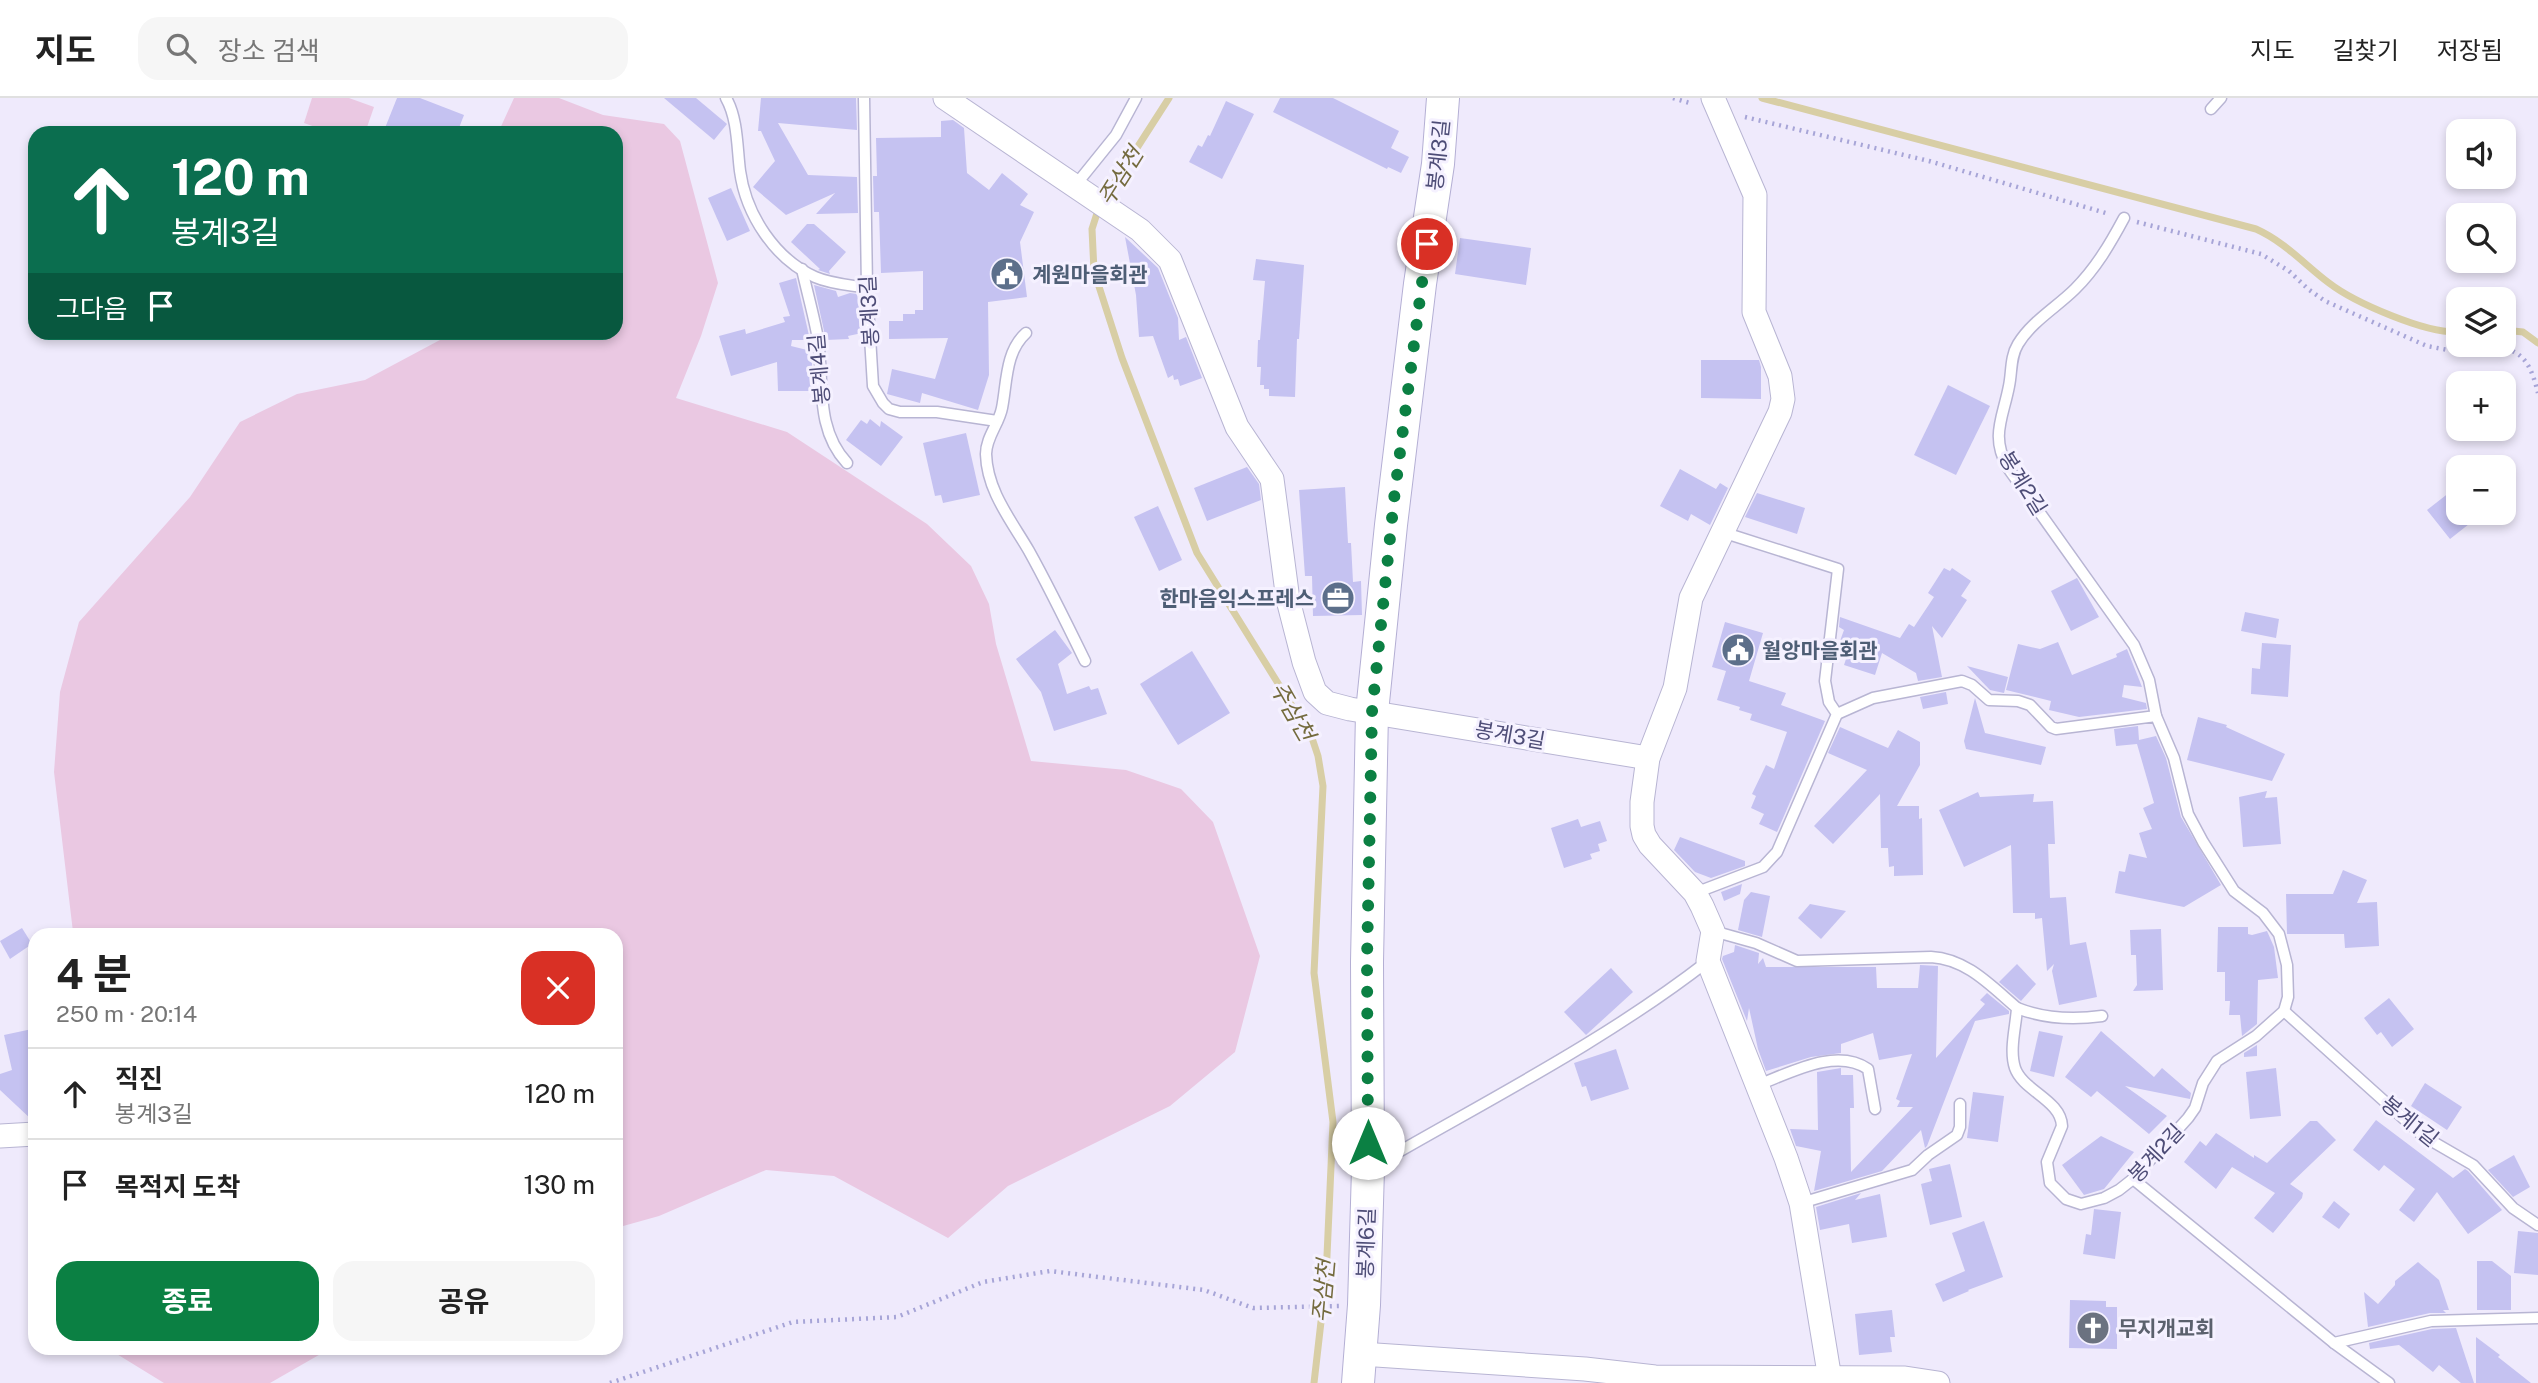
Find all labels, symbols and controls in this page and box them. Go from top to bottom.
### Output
search box [138,17,628,80]
icon: search [162,29,200,67]
text: 지도 [35,31,96,69]
text: 장소 검색 [218,35,320,66]
text: 지도 [2250,36,2295,64]
text: 길찾기 [2333,36,2399,64]
text: 저장됨 [2437,36,2503,64]
street label: 봉계3길 [1422,118,1454,192]
map controls [2446,119,2516,525]
button: sound [2446,119,2516,189]
water label: 주삼천 [1092,140,1150,210]
text: 120 m [171,148,310,206]
icon: ahead [56,154,147,245]
button: search [2446,203,2516,273]
text: 봉계3길 [171,214,279,251]
pin [1397,214,1457,274]
icon: arrive [1408,225,1446,263]
public building icon: 계원마을회관 [988,255,1026,293]
place label: 계원마을회관 [1032,262,1148,287]
street label: 봉계3길 [855,275,883,347]
icon: arrive [142,287,180,325]
button: layers [2446,287,2516,357]
text: 그다음 [56,293,128,324]
street label: 봉계4길 [803,332,835,406]
button: + [2446,371,2516,441]
street label: 봉계2길 [1994,446,2052,520]
button: − [2446,455,2516,525]
office icon: 한마음익스프레스 [1319,579,1357,617]
place label: 한마음익스프레스 [1159,586,1314,611]
public building icon: 월앙마을회관 [1719,631,1757,669]
place label: 월앙마을회관 [1762,638,1878,663]
water label: 주삼천 [1265,677,1322,748]
street label: 봉계3길 [1473,717,1547,753]
text: 4 분 [56,949,132,998]
button: close [521,951,595,1025]
text: 250 m · 20:14 [56,1000,197,1027]
text: 직진 [115,1063,163,1094]
icon: ahead [56,1075,94,1113]
text: 120 m [524,1078,595,1109]
street label: 봉계1길 [2376,1090,2444,1152]
text: 봉계3길 [115,1100,193,1127]
position arrow [1331,1106,1405,1180]
street label: 봉계2길 [2123,1119,2189,1187]
icon: arrive [56,1166,94,1204]
text: 130 m [523,1169,595,1200]
text: 목적지 도착 [115,1171,240,1202]
street label: 봉계6길 [1352,1207,1380,1279]
water label: 주삼천 [1307,1255,1339,1324]
button: 종료 [56,1261,319,1341]
button: 공유 [333,1261,595,1341]
church icon: 무지개교회 [2074,1309,2112,1347]
place label: 무지개교회 [2118,1316,2215,1341]

